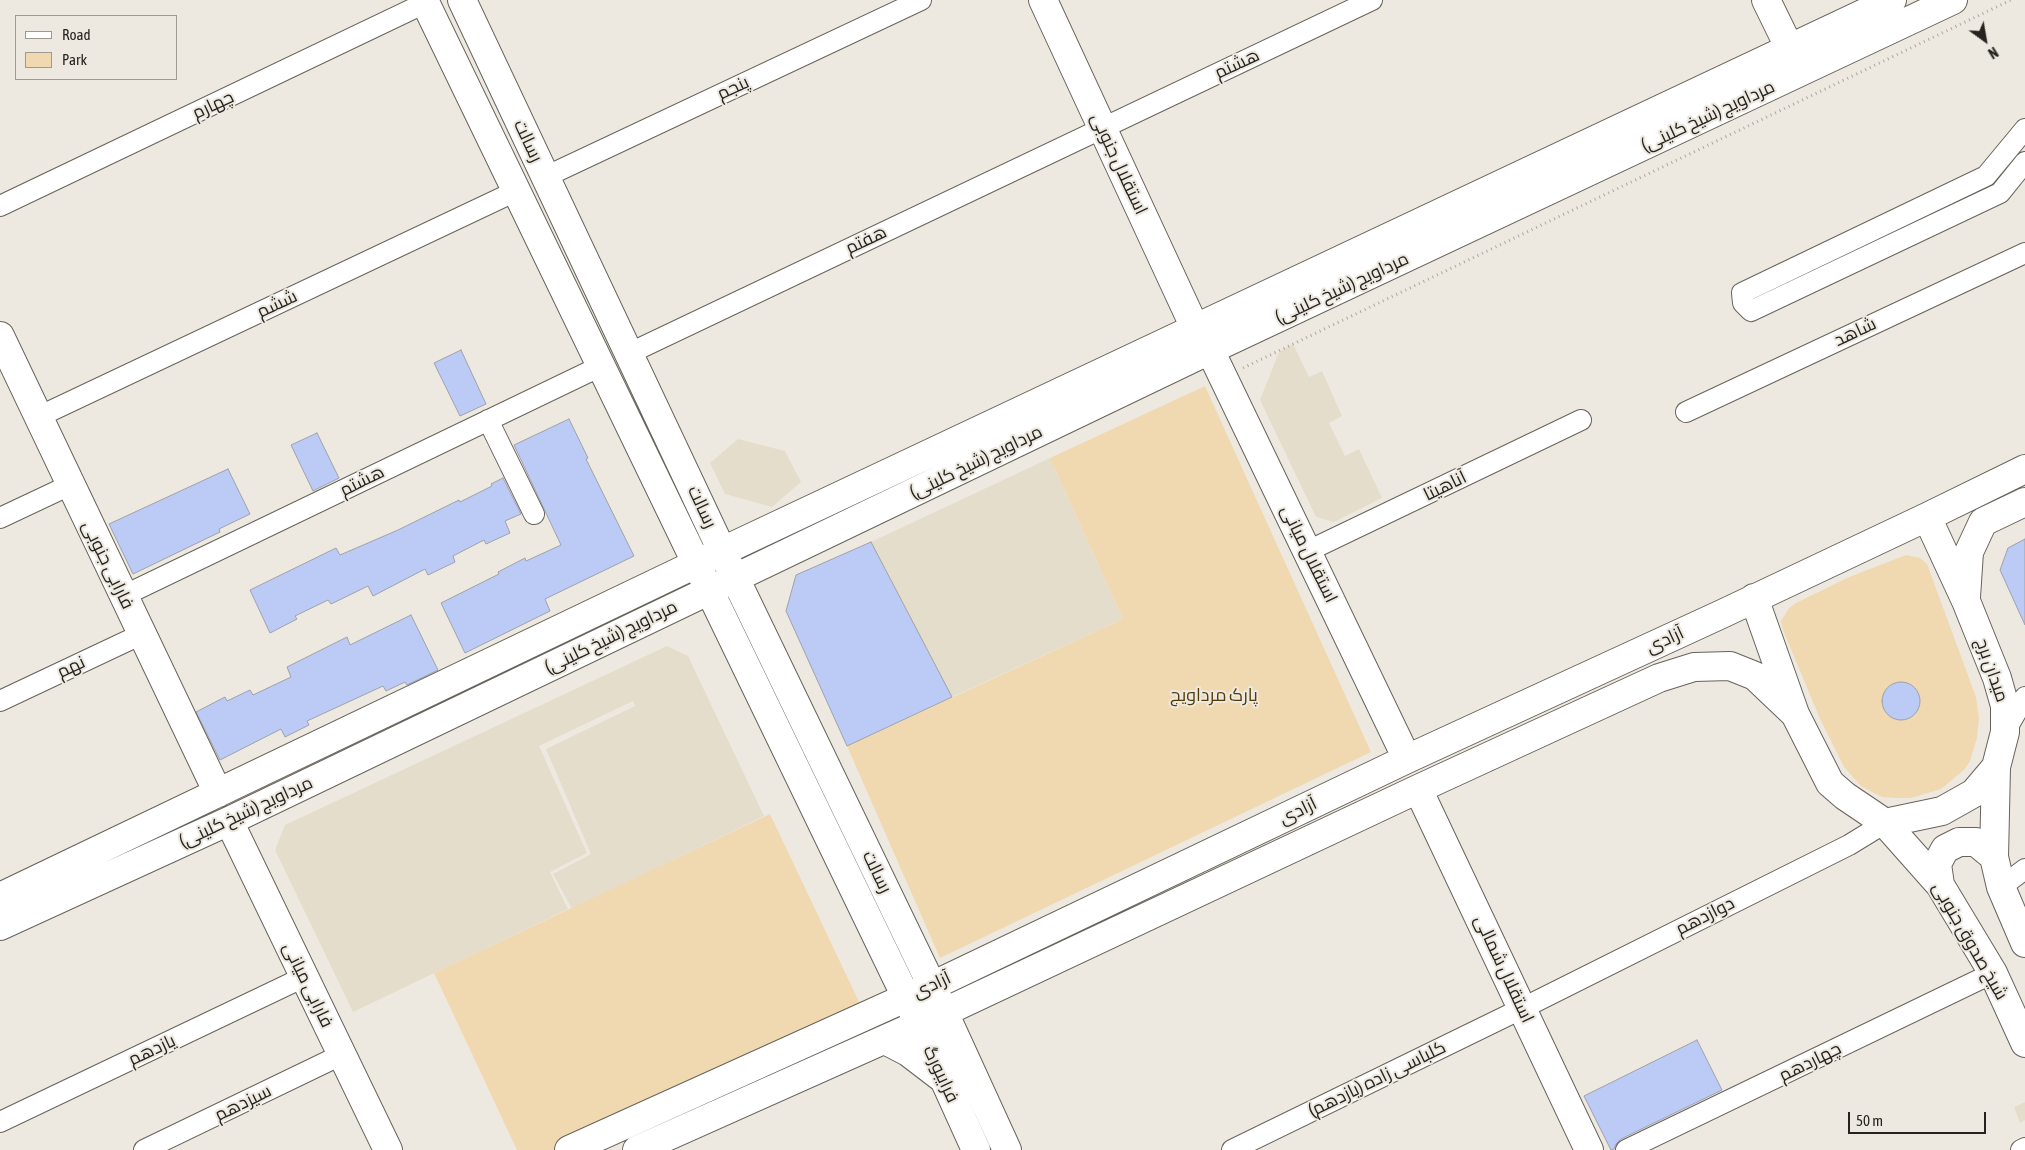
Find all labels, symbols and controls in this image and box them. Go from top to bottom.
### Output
legend [15,15,178,80]
north arrow [1960,15,2010,65]
text: Road [62,26,91,43]
street label: هشتم [1211,44,1263,84]
text: N [1985,44,2001,62]
text: Park [62,51,87,68]
street label: پنجم [714,71,752,105]
street label: مرداویج (شیخ کلینی) [1638,76,1778,156]
street label: چهارم [189,86,237,124]
street label: استقلال جنوبی [1086,110,1152,218]
street label: رسالت [509,116,547,166]
street label: هفتم [842,221,890,259]
street label: مرداویج (شیخ کلینی) [1272,248,1412,328]
street label: ششم [253,285,301,323]
street label: شاهد [1830,313,1880,351]
street label: مرداویج (شیخ کلینی) [906,421,1046,503]
street label: هشتم [336,461,388,501]
street label: آناهیتا [1420,466,1470,506]
street label: رسالت [683,482,721,532]
street label: استقلال میانی [1276,502,1342,606]
street label: فارابی جنوبی [77,517,139,613]
street label: مرداویج (شیخ کلینی) [541,596,681,678]
street label: آزادی [1643,622,1687,658]
street label: میدان برج [1971,635,2013,705]
street label: نهم [53,651,89,683]
park label: پارک مرداویج [1170,684,1258,706]
street label: مرداویج (شیخ کلینی) [176,772,316,852]
street label: آزادی [1276,793,1320,829]
street label: رسالت [858,847,896,897]
street label: شیخ صدوق جنوبی [1928,878,2012,1004]
street label: دوازدهم [1672,892,1738,940]
street label: استقلال شمالی [1470,912,1538,1026]
street label: فارابی میانی [278,939,338,1031]
street label: آزادی [910,967,954,1003]
street label: یازدهم [125,1030,179,1070]
street label: کلباسی زاده (یازدهم) [1305,1036,1449,1122]
street label: چهاردهم [1775,1038,1845,1086]
street label: فرایبورگ [918,1042,964,1106]
street label: سیزدهم [211,1080,275,1126]
scale bar [1850,1102,1988,1134]
text: 50 m [1856,1112,1883,1129]

